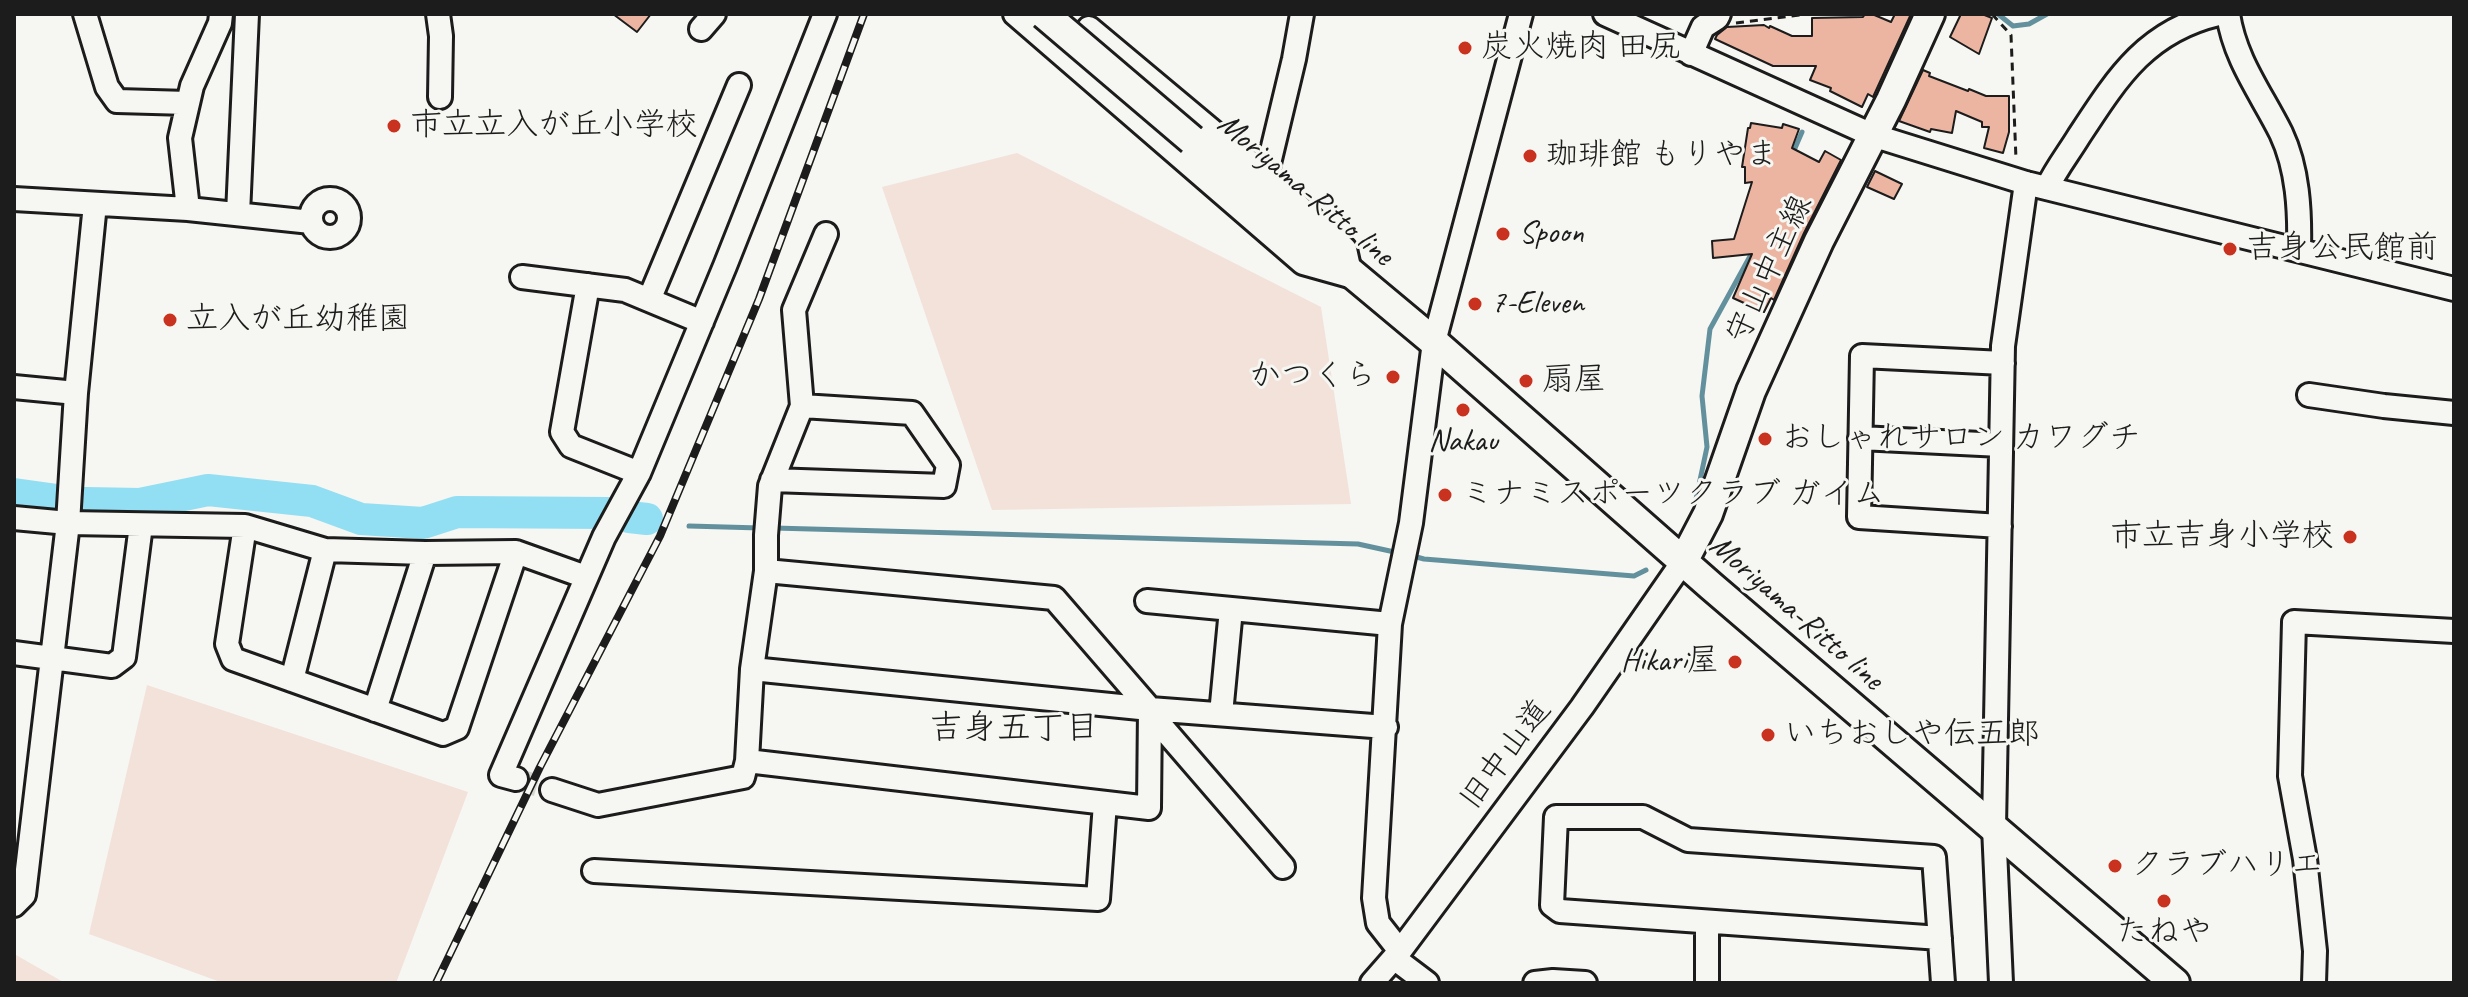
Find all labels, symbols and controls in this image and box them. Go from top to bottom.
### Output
place label: 炭火焼肉 田尻 [1481,29,1681,67]
marker: 炭火焼肉 田尻 [1456,39,1474,57]
street label: Moriyama-Ritto line [1209,105,1401,275]
place label: 市立立入が丘小学校 [410,107,698,145]
marker: 市立立入が丘小学校 [385,117,403,135]
place label: 珈琲館 もりやま [1546,137,1778,175]
marker: 珈琲館 もりやま [1521,147,1539,165]
street label: 守山中主線 [1719,189,1821,351]
place label: Spoon [1519,215,1584,253]
marker: Spoon [1494,225,1512,243]
place label: 吉身公民館前 [2246,230,2438,268]
marker: 吉身公民館前 [2221,240,2239,258]
place label: 7-Eleven [1491,285,1584,323]
marker: 7-Eleven [1466,295,1484,313]
place label: 立入が丘幼稚園 [186,301,410,339]
marker: 立入が丘幼稚園 [161,311,179,329]
place label: かつくら [1249,358,1377,396]
place label: 扇屋 [1542,362,1606,400]
marker: かつくら [1384,368,1402,386]
marker: 扇屋 [1517,372,1535,390]
marker: Nakau [1454,401,1472,419]
place label: おしゃれサロン カワグチ [1781,420,2141,458]
place label: Nakau [1428,423,1498,461]
marker: おしゃれサロン カワグチ [1756,430,1774,448]
place label: ミナミスポーツクラブ ガイム [1461,476,1885,514]
marker: ミナミスポーツクラブ ガイム [1436,486,1454,504]
place label: 市立吉身小学校 [2110,518,2334,556]
street label: Moriyama-Ritto line [1701,527,1891,699]
marker: 市立吉身小学校 [2341,528,2359,546]
place label: Hikari屋 [1621,643,1719,681]
marker: Hikari屋 [1726,653,1744,671]
street label: 旧中山道 [1452,692,1560,818]
district label: 吉身五丁目 [929,709,1099,749]
place label: いちおしや伝五郎 [1784,716,2040,754]
marker: いちおしや伝五郎 [1759,726,1777,744]
place label: クラブハリエ [2131,847,2323,885]
marker: クラブハリエ [2106,857,2124,875]
marker: たねや [2155,892,2173,910]
place label: たねや [2116,914,2212,952]

